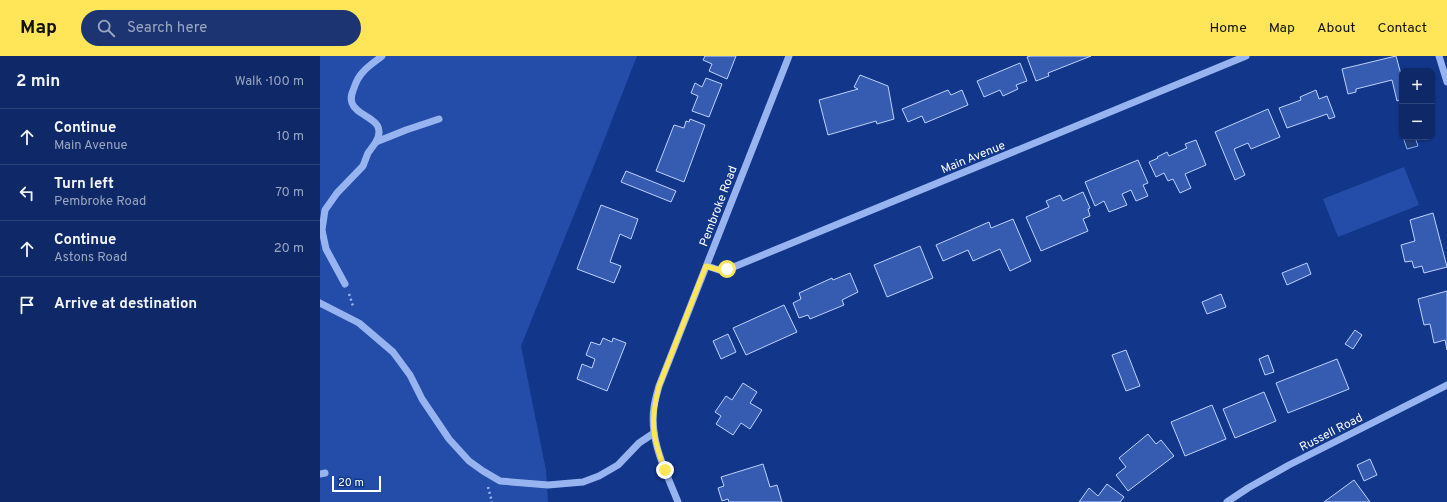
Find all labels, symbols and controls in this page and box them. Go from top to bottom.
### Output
search box [81,10,361,46]
text: Map [20,16,57,40]
icon: search [95,17,117,39]
text: Search here [127,19,207,38]
text: Home [1210,20,1247,37]
text: Map [1269,20,1295,37]
text: About [1317,20,1356,37]
text: Contact [1378,20,1427,37]
map controls [1399,68,1435,140]
button: + [1399,68,1435,104]
text: 2 min [16,71,60,93]
text: Walk · 100 m [235,74,304,90]
button: − [1399,104,1435,140]
text: Continue [54,119,116,138]
icon: ahead [16,126,38,148]
text: 10 m [277,129,304,145]
text: Main Avenue [54,138,128,154]
street label: Main Avenue [939,138,1008,178]
street label: Pembroke Road [696,164,742,249]
text: Turn left [54,175,114,194]
icon: left [16,182,38,204]
text: 70 m [275,185,304,201]
text: Pembroke Road [54,194,146,210]
text: Continue [54,231,116,250]
icon: ahead [16,238,38,260]
text: 20 m [274,241,304,257]
text: Astons Road [54,250,127,266]
route start [718,260,736,278]
icon: arrive [16,294,38,316]
text: Arrive at destination [54,295,197,314]
street label: Russell Road [1297,410,1366,456]
route end [656,461,674,479]
scale bar [332,474,381,493]
text: 20 m [338,476,364,490]

